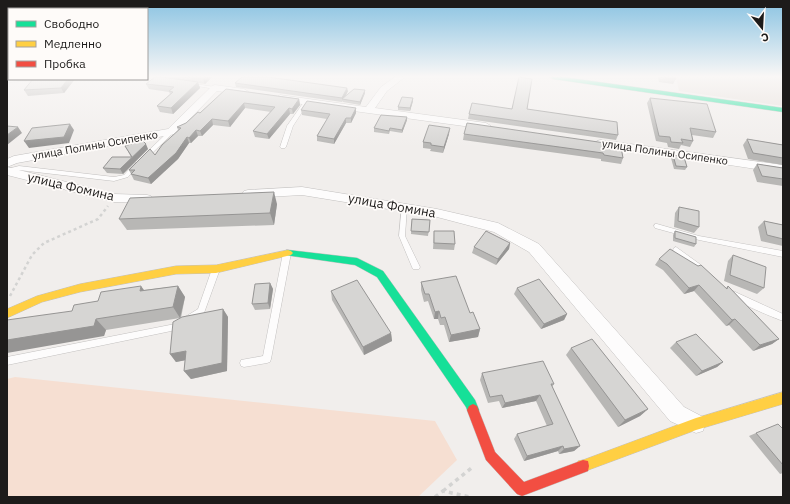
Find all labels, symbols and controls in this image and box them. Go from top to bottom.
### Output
legend [8,8,148,80]
north arrow [742,8,782,48]
text: Свободно [44,16,100,31]
text: С [760,30,771,45]
text: Медленно [44,36,102,51]
text: Пробка [44,56,86,71]
street label: улица Полины Осипенко [31,127,159,163]
street label: улица Полины Осипенко [601,136,729,168]
street label: улица Фомина [26,168,116,205]
street label: улица Фомина [347,189,437,222]

